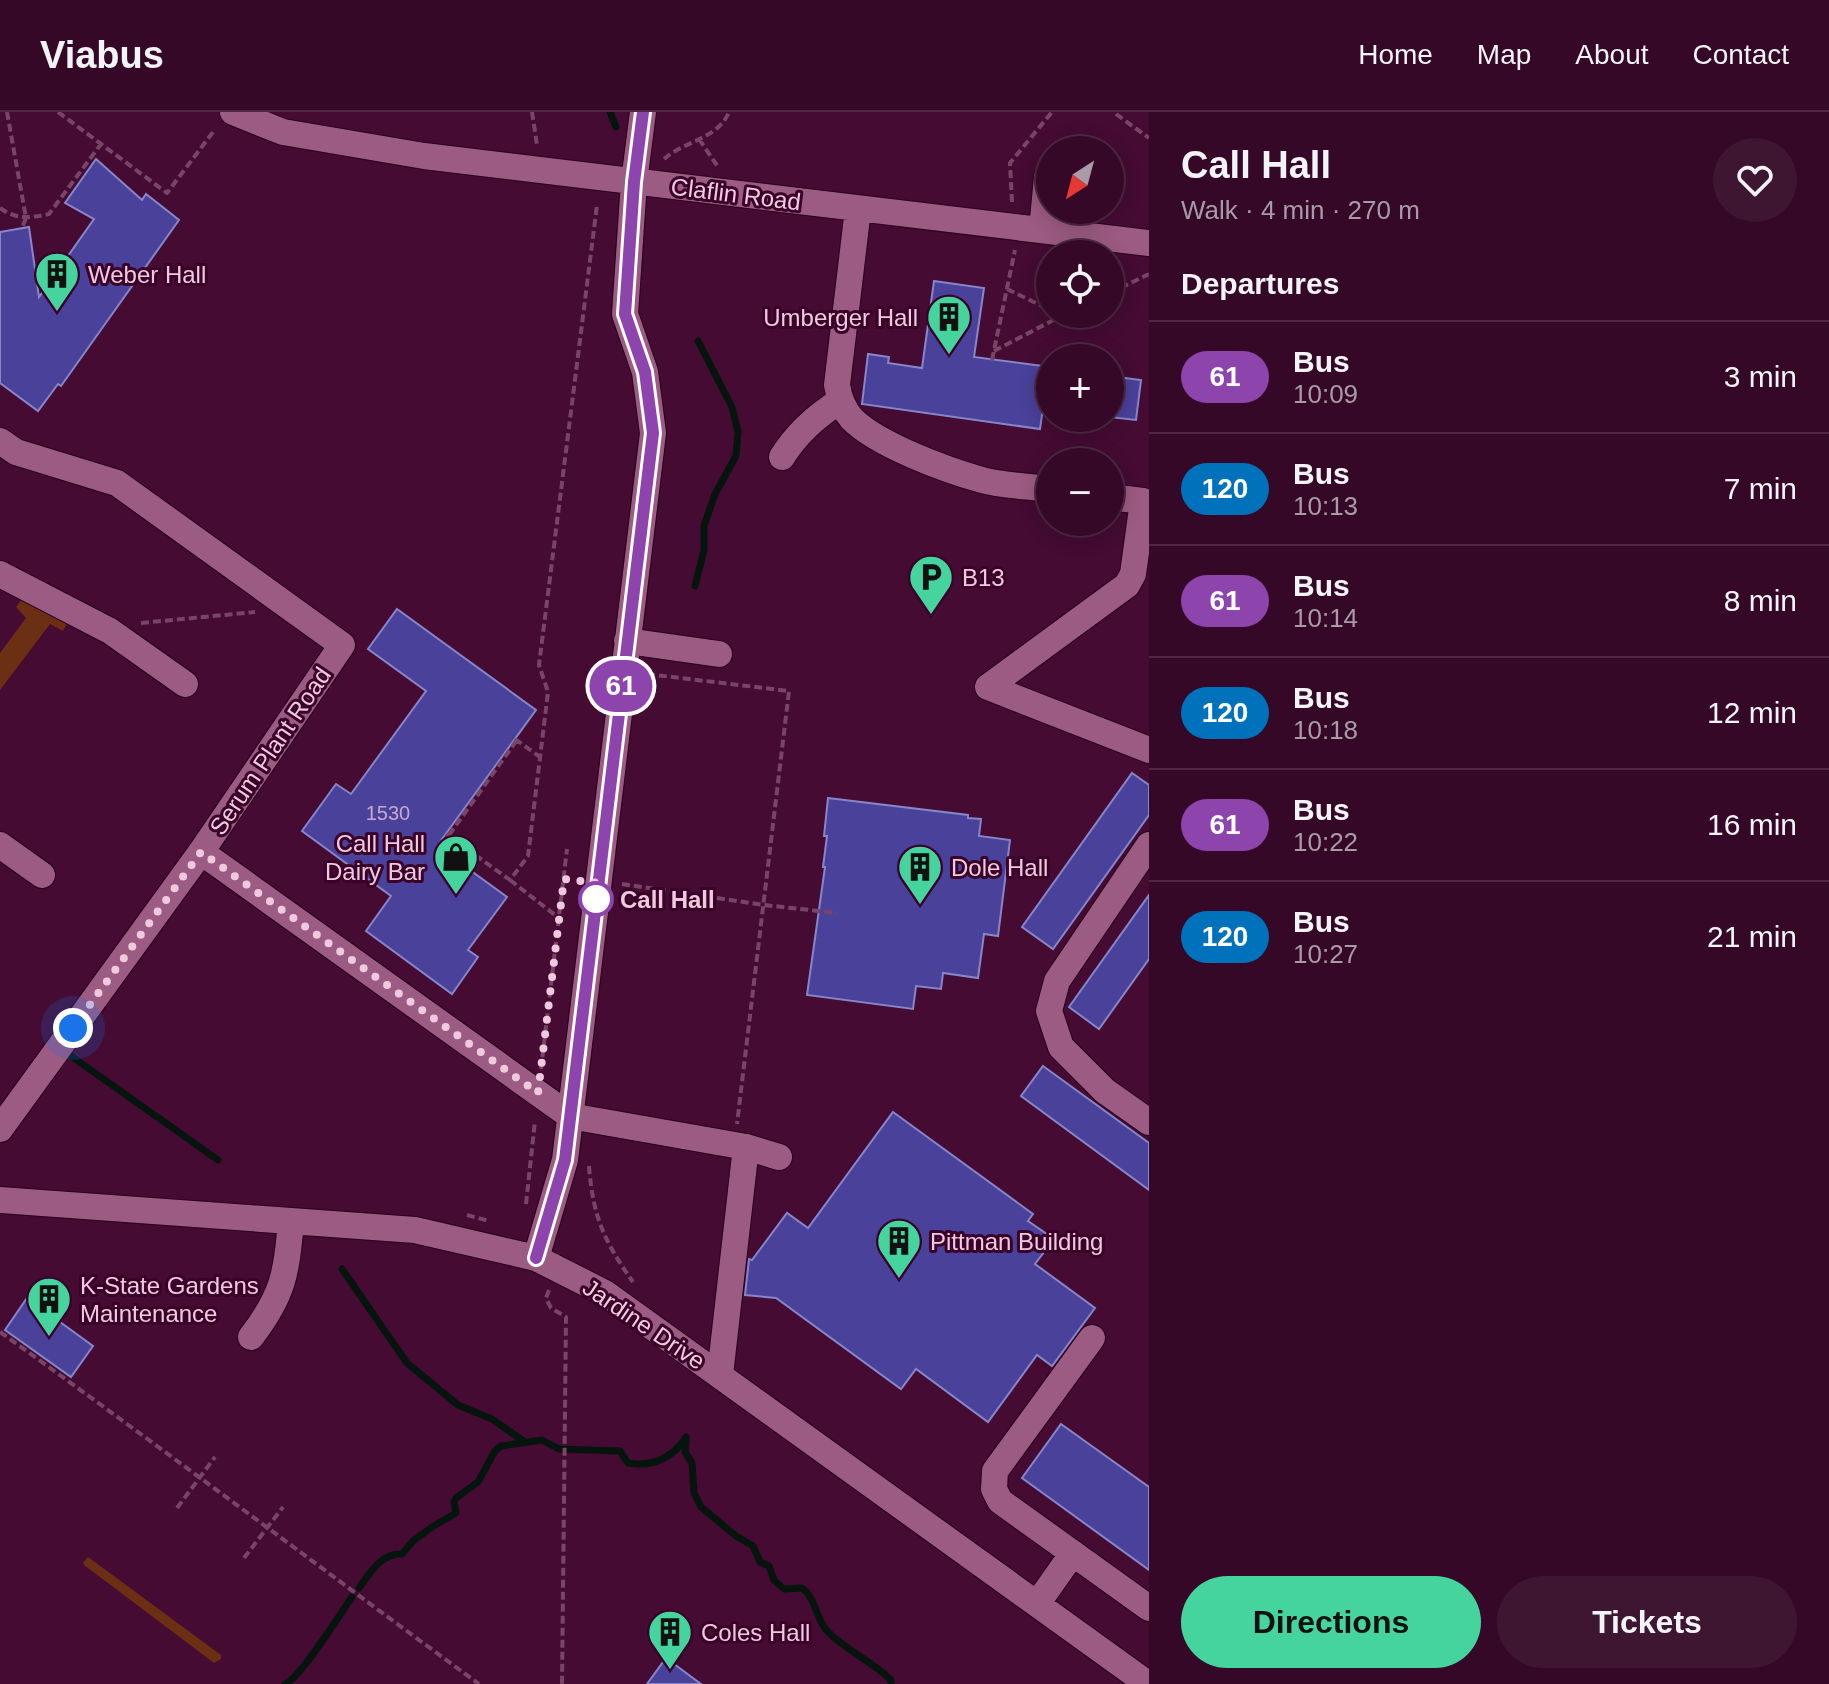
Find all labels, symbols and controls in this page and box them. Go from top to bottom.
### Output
text: Viabus [40,34,164,76]
text: Home [1358,39,1433,70]
text: Map [1477,39,1531,70]
text: About [1575,39,1649,70]
text: Contact [1693,39,1789,70]
north arrow [1036,136,1124,224]
map controls [1036,136,1124,536]
button: heart [1713,138,1797,222]
text: Call Hall [1181,144,1331,186]
street label: Claflin Road [669,173,803,215]
text: Walk · 4 min · 270 m [1181,195,1420,225]
button: locate [1036,240,1124,328]
building icon: Weber Hall [33,250,81,313]
place label: Weber Hall [88,261,206,288]
text: Departures [1181,267,1339,300]
building icon: Umberger Hall [925,293,973,356]
place label: Umberger Hall [763,304,918,331]
button: + [1036,344,1124,432]
text: Bus [1293,345,1350,378]
text: 3 min [1724,360,1797,393]
text: 61 [1209,361,1241,392]
text: 10:09 [1293,379,1358,409]
button: − [1036,448,1124,536]
text: Bus [1293,457,1350,490]
text: 7 min [1724,472,1797,505]
text: 120 [1202,473,1248,504]
text: 10:13 [1293,491,1358,521]
parking icon: B13 [907,553,955,616]
place label: B13 [962,564,1005,591]
text: Bus [1293,569,1350,602]
text: 8 min [1724,584,1797,617]
text: 61 [1209,585,1241,616]
text: 10:14 [1293,603,1358,633]
line badge: 61 [585,660,657,712]
street label: Serum Plant Road [204,662,336,840]
text: 61 [605,670,637,701]
text: Bus [1293,681,1350,714]
text: 12 min [1707,696,1797,729]
text: 120 [1202,697,1248,728]
text: 10:18 [1293,715,1358,745]
text: Bus [1293,793,1350,826]
house number: 1530 [366,802,410,824]
text: 16 min [1707,808,1797,841]
text: 61 [1209,809,1241,840]
text: 10:22 [1293,827,1358,857]
place label: Call Hall Dairy Bar [325,830,425,885]
shop icon: Call Hall Dairy Bar [432,833,480,896]
building icon: Dole Hall [896,843,944,906]
place label: Dole Hall [951,854,1048,881]
marker: Call Hall [579,882,613,916]
place label: Call Hall [620,886,715,913]
text: Bus [1293,905,1350,938]
text: 21 min [1707,920,1797,953]
text: 120 [1202,921,1248,952]
text: 10:27 [1293,939,1358,969]
your location [53,1008,93,1048]
building icon: Pittman Building [875,1217,923,1280]
place label: Pittman Building [930,1228,1103,1255]
place label: K-State Gardens Maintenance [80,1272,259,1327]
street label: Jardine Drive [578,1273,710,1375]
building icon: K-State Gardens Maintenance [25,1275,73,1338]
button: Directions [1181,1576,1481,1668]
button: Tickets [1497,1576,1797,1668]
building icon: Coles Hall [646,1608,694,1671]
place label: Coles Hall [701,1619,810,1646]

